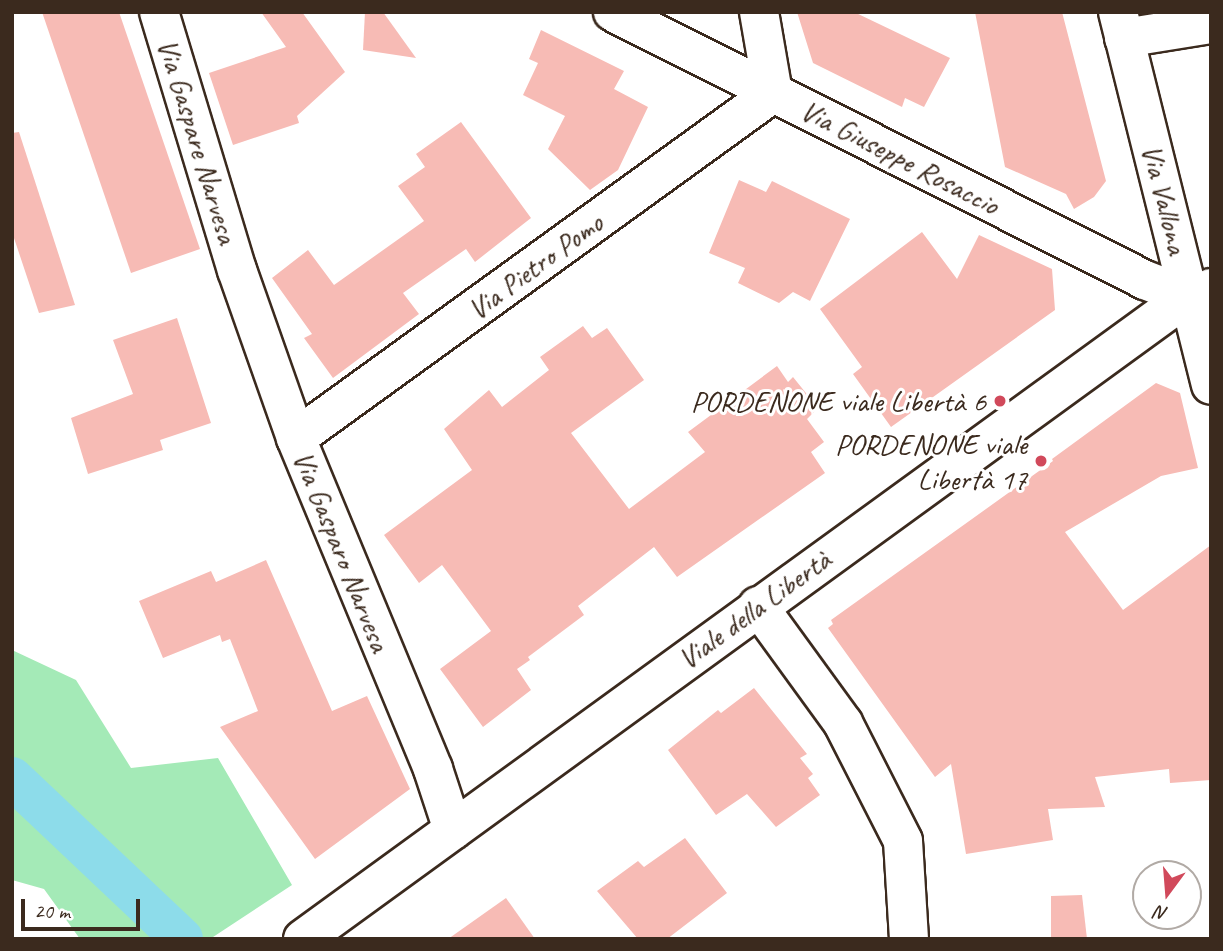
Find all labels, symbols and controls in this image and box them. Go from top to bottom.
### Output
street label: Via Gaspare Narvesa [150,34,246,248]
street label: Via Giuseppe Rosaccio [795,92,1005,222]
street label: Via Vallona [1134,140,1196,258]
street label: Via Pietro Pomo [460,205,610,327]
place label: PORDENONE viale Libertà 6 [691,383,986,419]
marker: PORDENONE viale Libertà 6 [992,393,1008,409]
place label: PORDENONE viale Libertà 17 [835,426,1027,496]
street label: Via Gasparo Narvesa [285,445,399,657]
marker: PORDENONE viale Libertà 17 [1033,453,1049,469]
street label: Viale della Libertà [670,541,838,677]
north arrow [1132,860,1202,930]
scale bar [24,884,144,928]
text: 20 m [34,898,70,924]
text: N [1153,900,1171,926]

